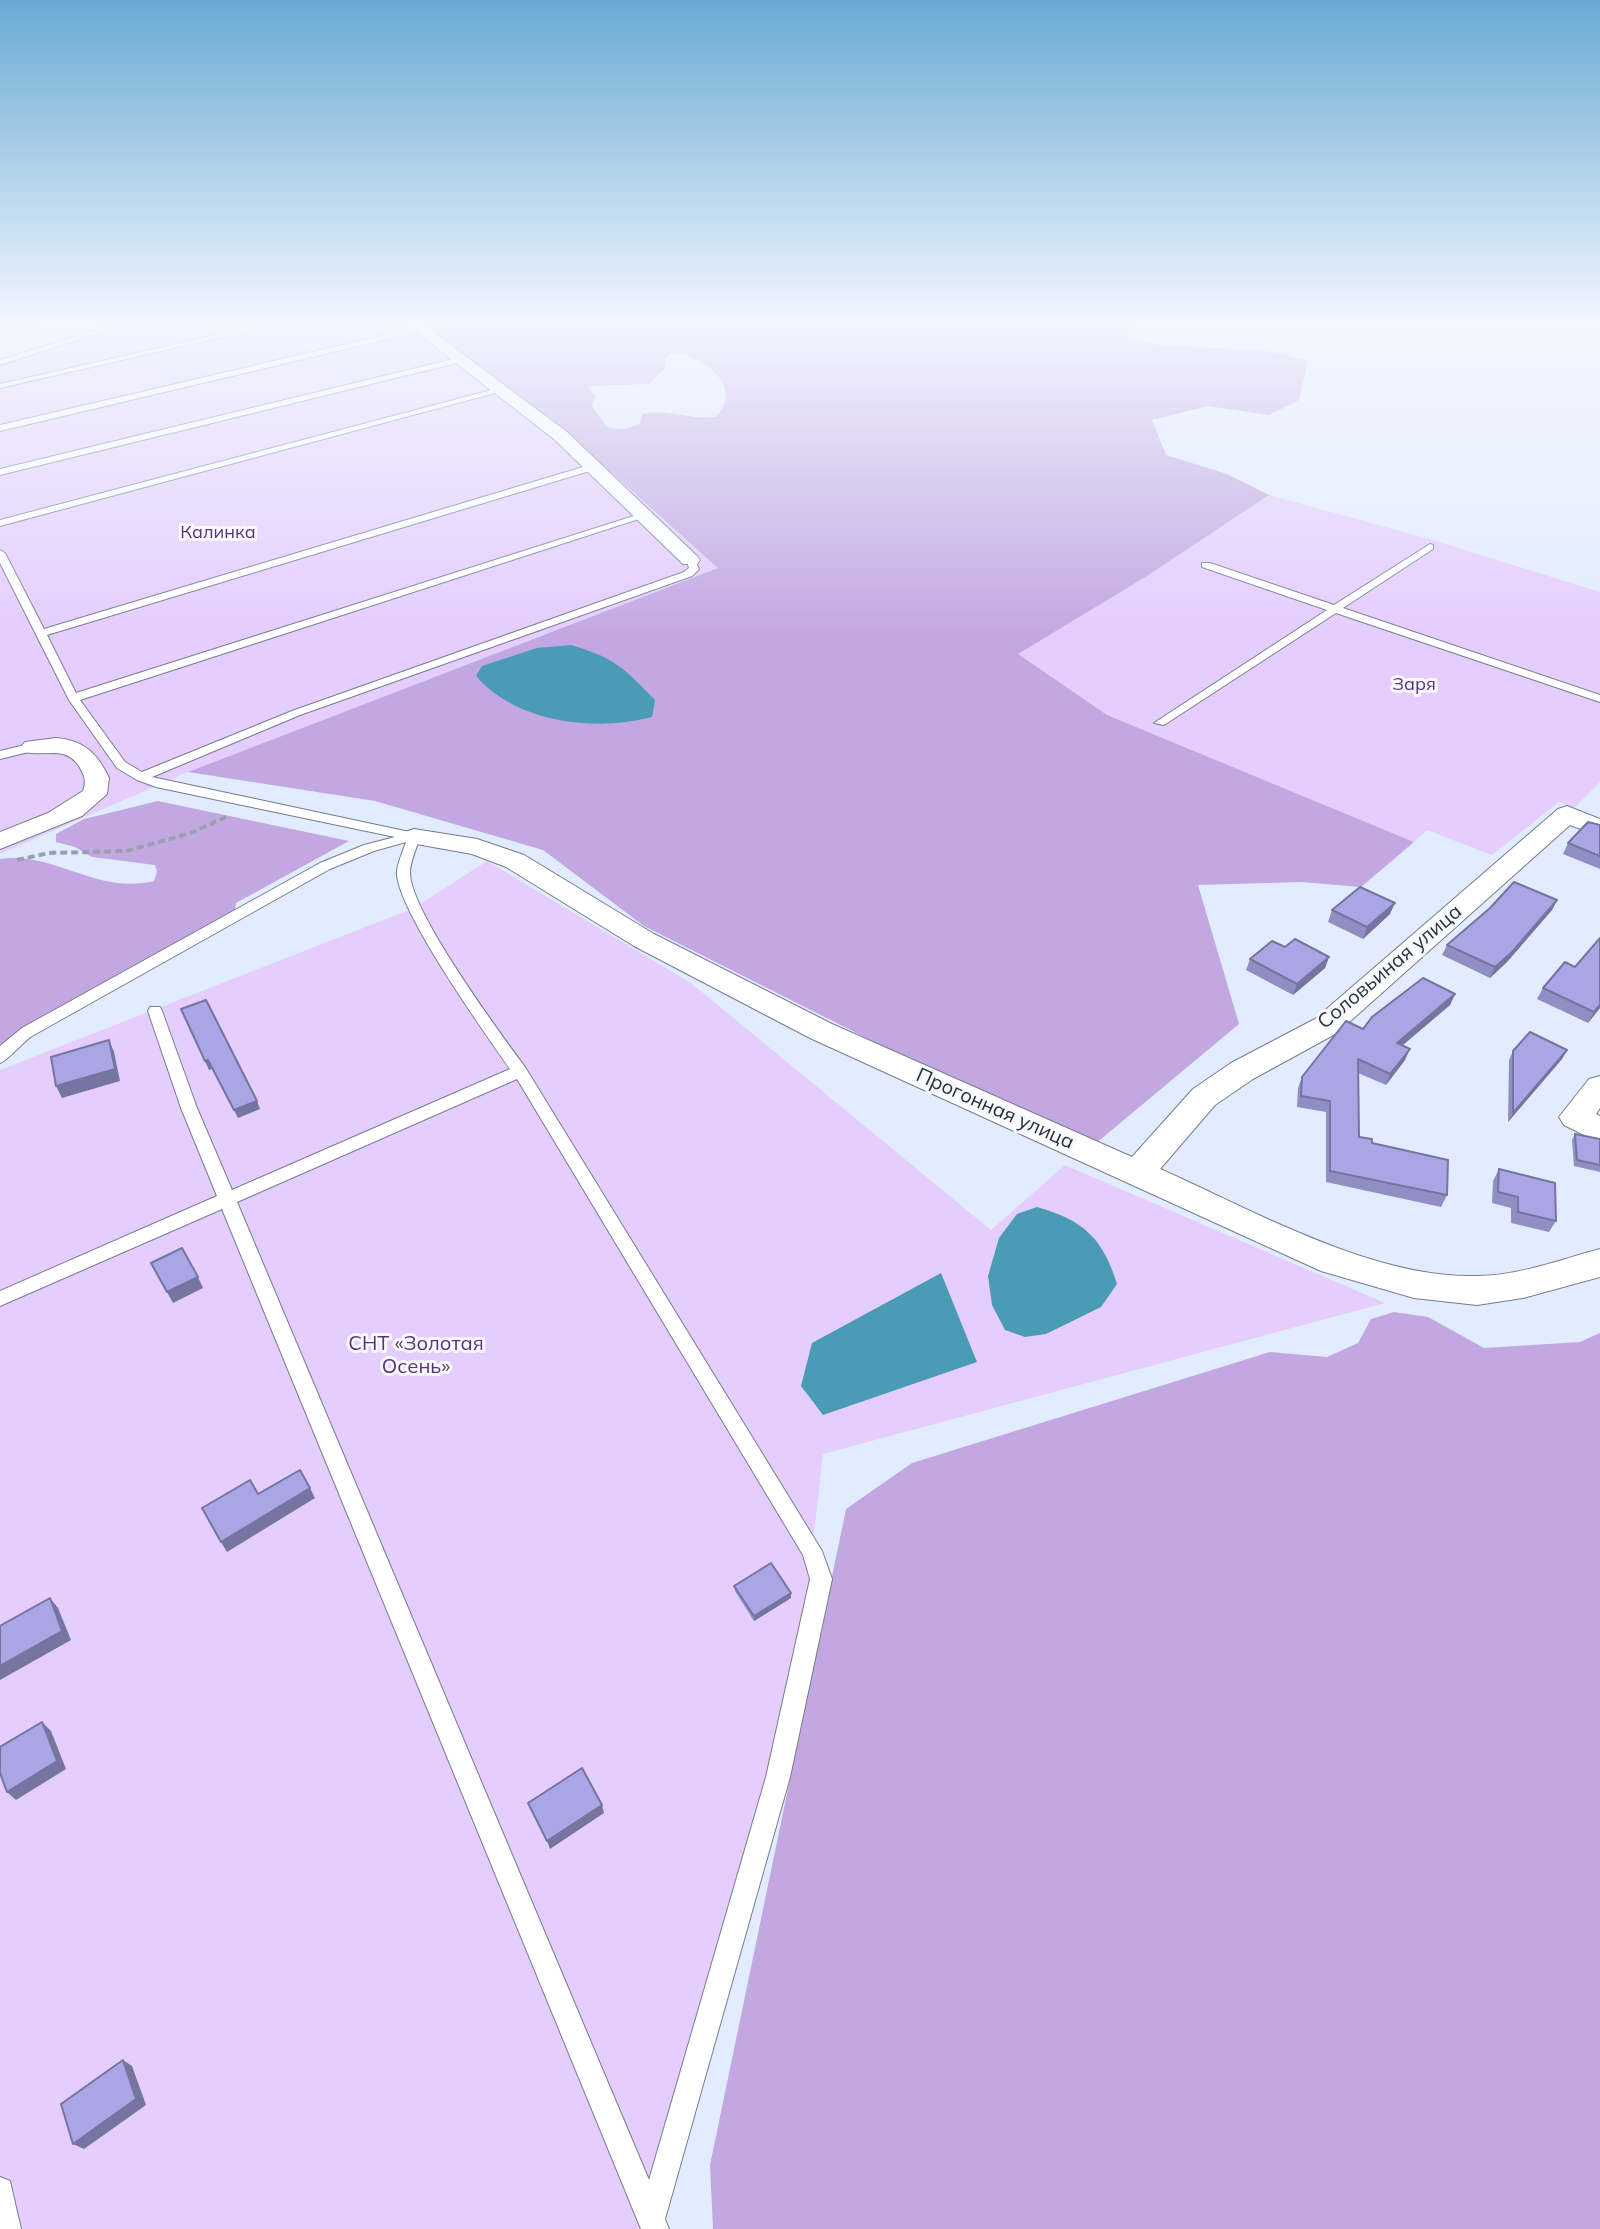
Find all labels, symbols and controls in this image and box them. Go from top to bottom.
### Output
park label: Калинка [180,522,256,544]
park label: Заря [1392,674,1436,696]
street label: Соловьиная улица [1313,900,1467,1034]
street label: Прогонная улица [912,1063,1078,1155]
park label: СНТ «Золотая Осень» [348,1332,484,1379]

